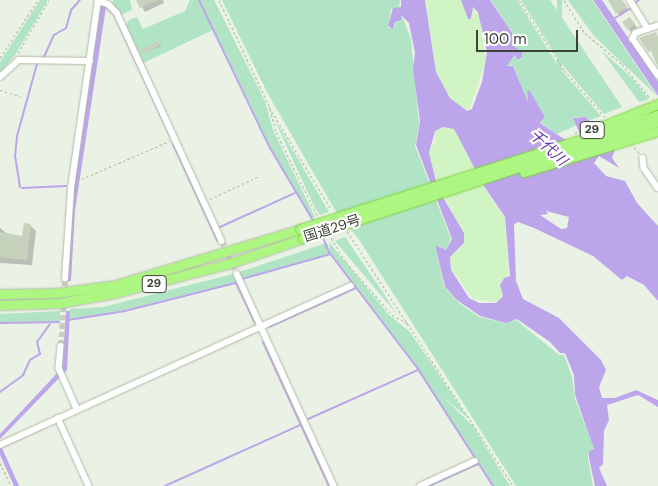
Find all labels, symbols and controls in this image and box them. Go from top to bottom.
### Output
scale bar [478,20,580,52]
text: 100 m [484,29,527,49]
road number: 29 [580,120,604,140]
water label: 千代川 [525,126,571,170]
street label: 国道29号 [301,211,363,245]
road number: 29 [142,274,166,294]

